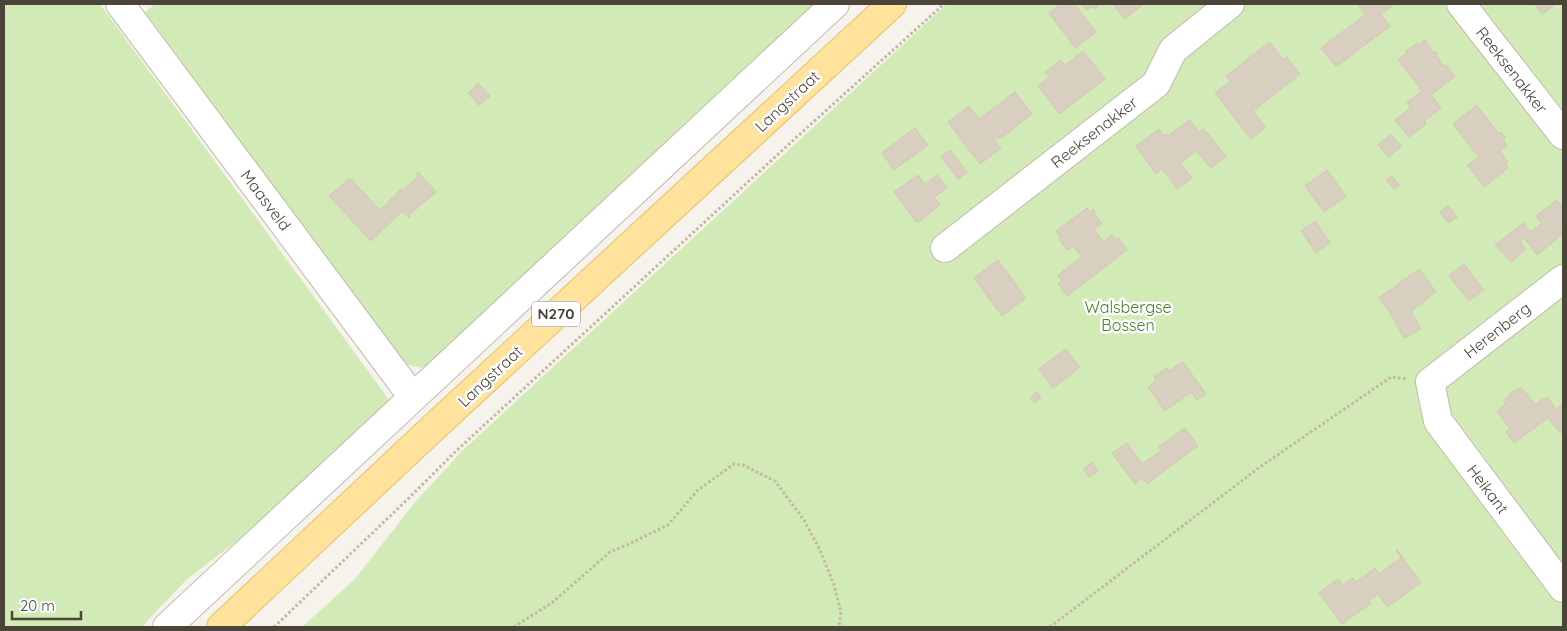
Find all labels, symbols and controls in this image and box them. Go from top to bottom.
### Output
street label: Reeksenakker [1472,23,1552,117]
street label: Langstraat [751,66,823,136]
street label: Reeksenakker [1047,92,1141,172]
street label: Maasveld [237,166,295,234]
park label: Walsbergse Bossen [1084,297,1172,335]
street label: Herenberg [1460,298,1534,362]
road number: N270 [532,302,580,326]
street label: Langstraat [454,341,526,411]
street label: Heikant [1463,460,1513,518]
scale bar [12,588,81,620]
text: 20 m [20,596,55,615]

